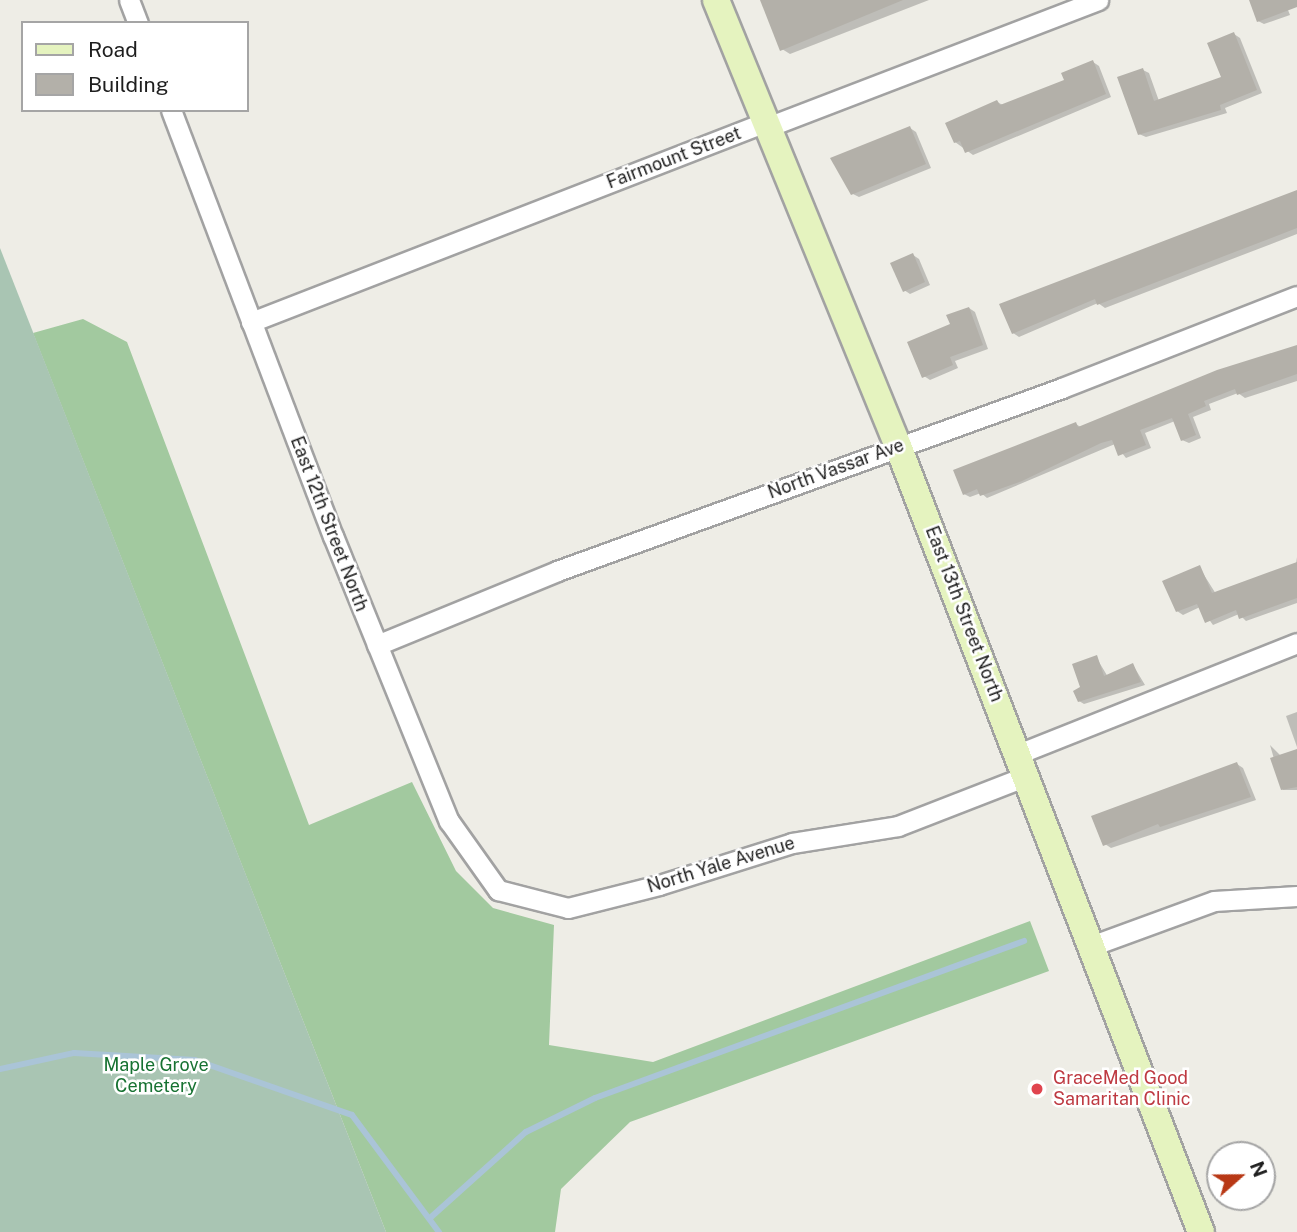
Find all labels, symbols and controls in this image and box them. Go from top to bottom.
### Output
legend [21,21,248,112]
text: Road [88,37,138,62]
text: Building [88,72,169,97]
street label: Fairmount Street [604,122,744,194]
street label: East 12th Street North [286,433,372,615]
street label: North Vassar Ave [765,434,907,504]
street label: East 13th Street North [921,523,1007,705]
street label: North Yale Avenue [645,832,797,898]
park label: Maple Grove Cemetery [103,1055,209,1098]
place label: GraceMed Good Samaritan Clinic [1053,1068,1191,1110]
marker: GraceMed Good Samaritan Clinic [1027,1079,1047,1099]
north arrow [1206,1141,1276,1211]
text: N [1246,1158,1272,1180]

